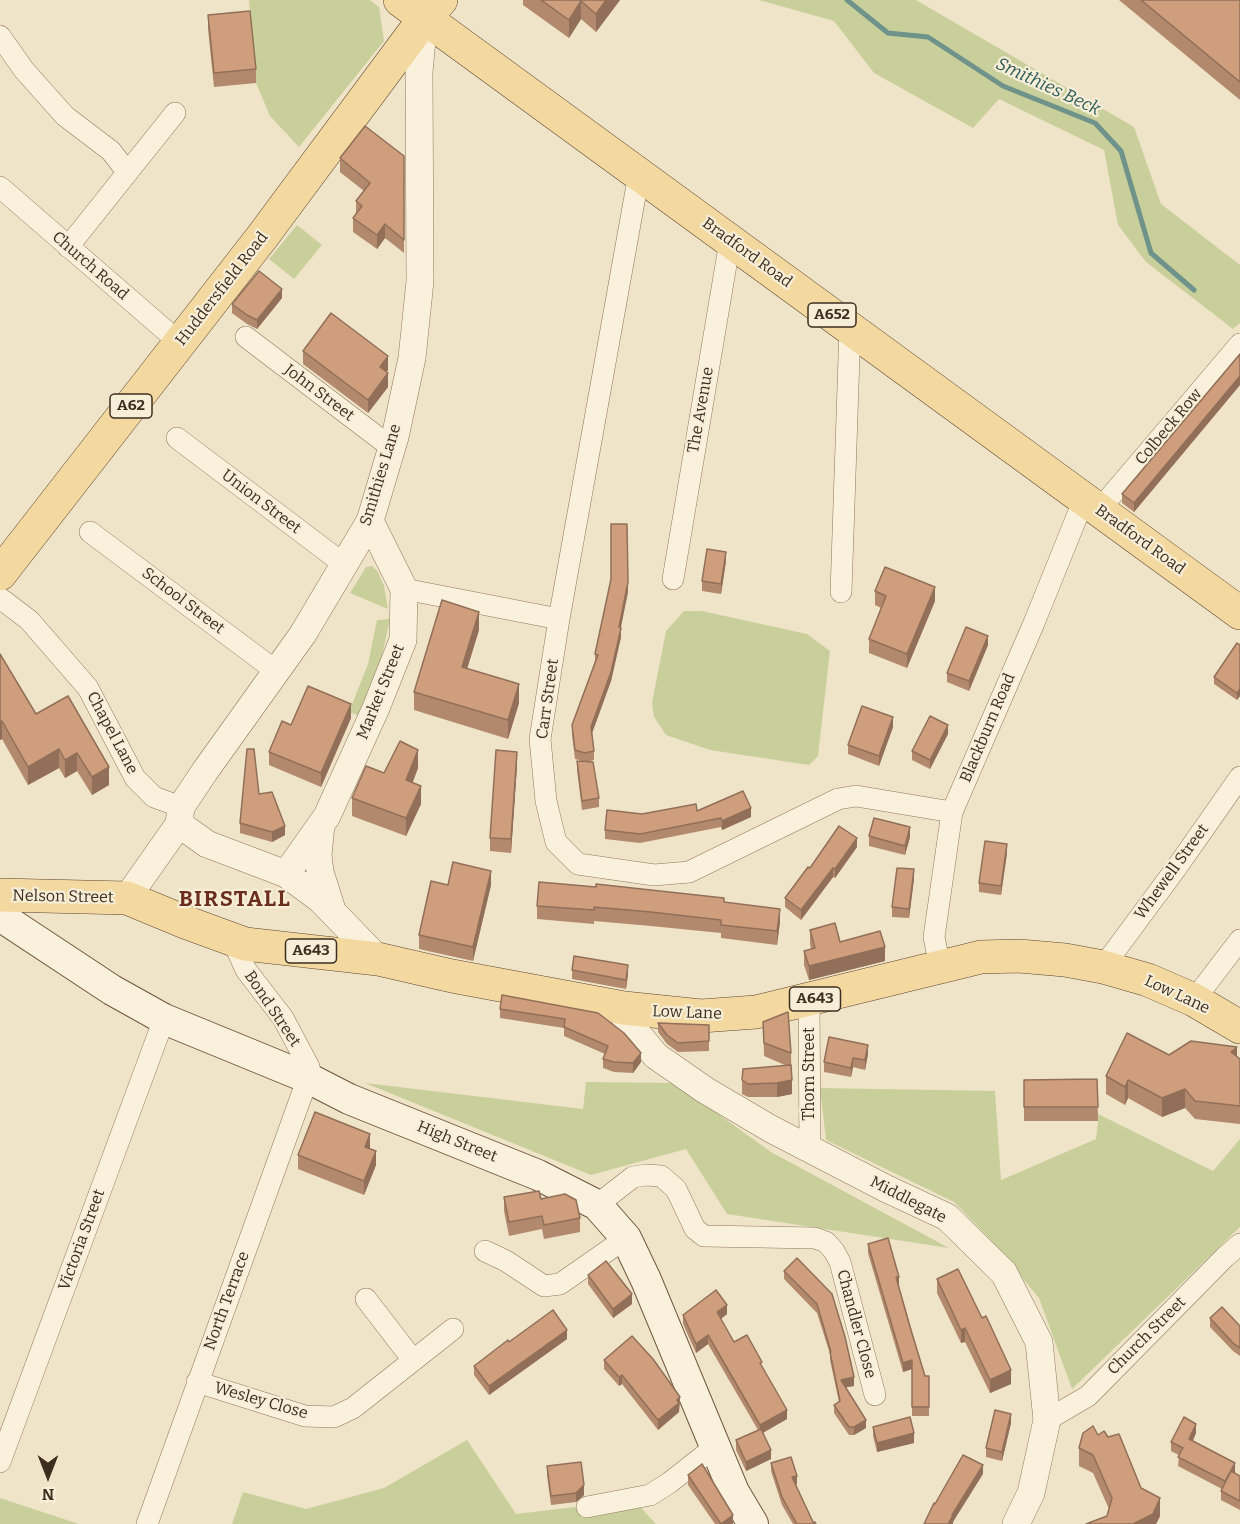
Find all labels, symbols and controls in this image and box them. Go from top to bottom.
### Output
water label: Smithies Beck [992,53,1104,121]
street label: Bradford Road [698,214,796,292]
street label: Church Road [48,228,132,304]
street label: Huddersfield Road [172,228,272,350]
road number: A652 [808,303,856,327]
street label: John Street [280,360,358,426]
street label: The Avenue [684,365,718,455]
street label: Colbeck Row [1132,385,1206,469]
road number: A62 [110,394,152,418]
street label: Smithies Lane [356,422,406,528]
street label: Union Street [217,466,305,538]
street label: Bradford Road [1091,501,1189,579]
street label: School Street [138,564,228,638]
street label: Market Street [353,642,409,742]
street label: Carr Street [533,658,563,740]
street label: Blackburn Road [956,670,1020,786]
street label: Chapel Lane [82,688,142,778]
street label: Whewell Street [1131,820,1213,924]
street label: Nelson Street [12,887,114,907]
district label: BIRSTALL [179,887,291,913]
road number: A643 [286,939,336,963]
street label: Bond Street [240,967,304,1051]
street label: Low Lane [1141,972,1213,1018]
road number: A643 [790,987,840,1011]
street label: Low Lane [652,1002,722,1024]
street label: Thorn Street [800,1027,820,1121]
street label: High Street [414,1117,500,1167]
street label: Middlegate [867,1173,949,1227]
street label: Victoria Street [55,1187,109,1293]
street label: North Terrace [200,1249,254,1353]
street label: Chandler Close [832,1267,880,1381]
street label: Church Street [1104,1293,1190,1379]
street label: Wesley Close [212,1378,310,1424]
north arrow [18,1446,78,1506]
text: N [42,1485,54,1504]

